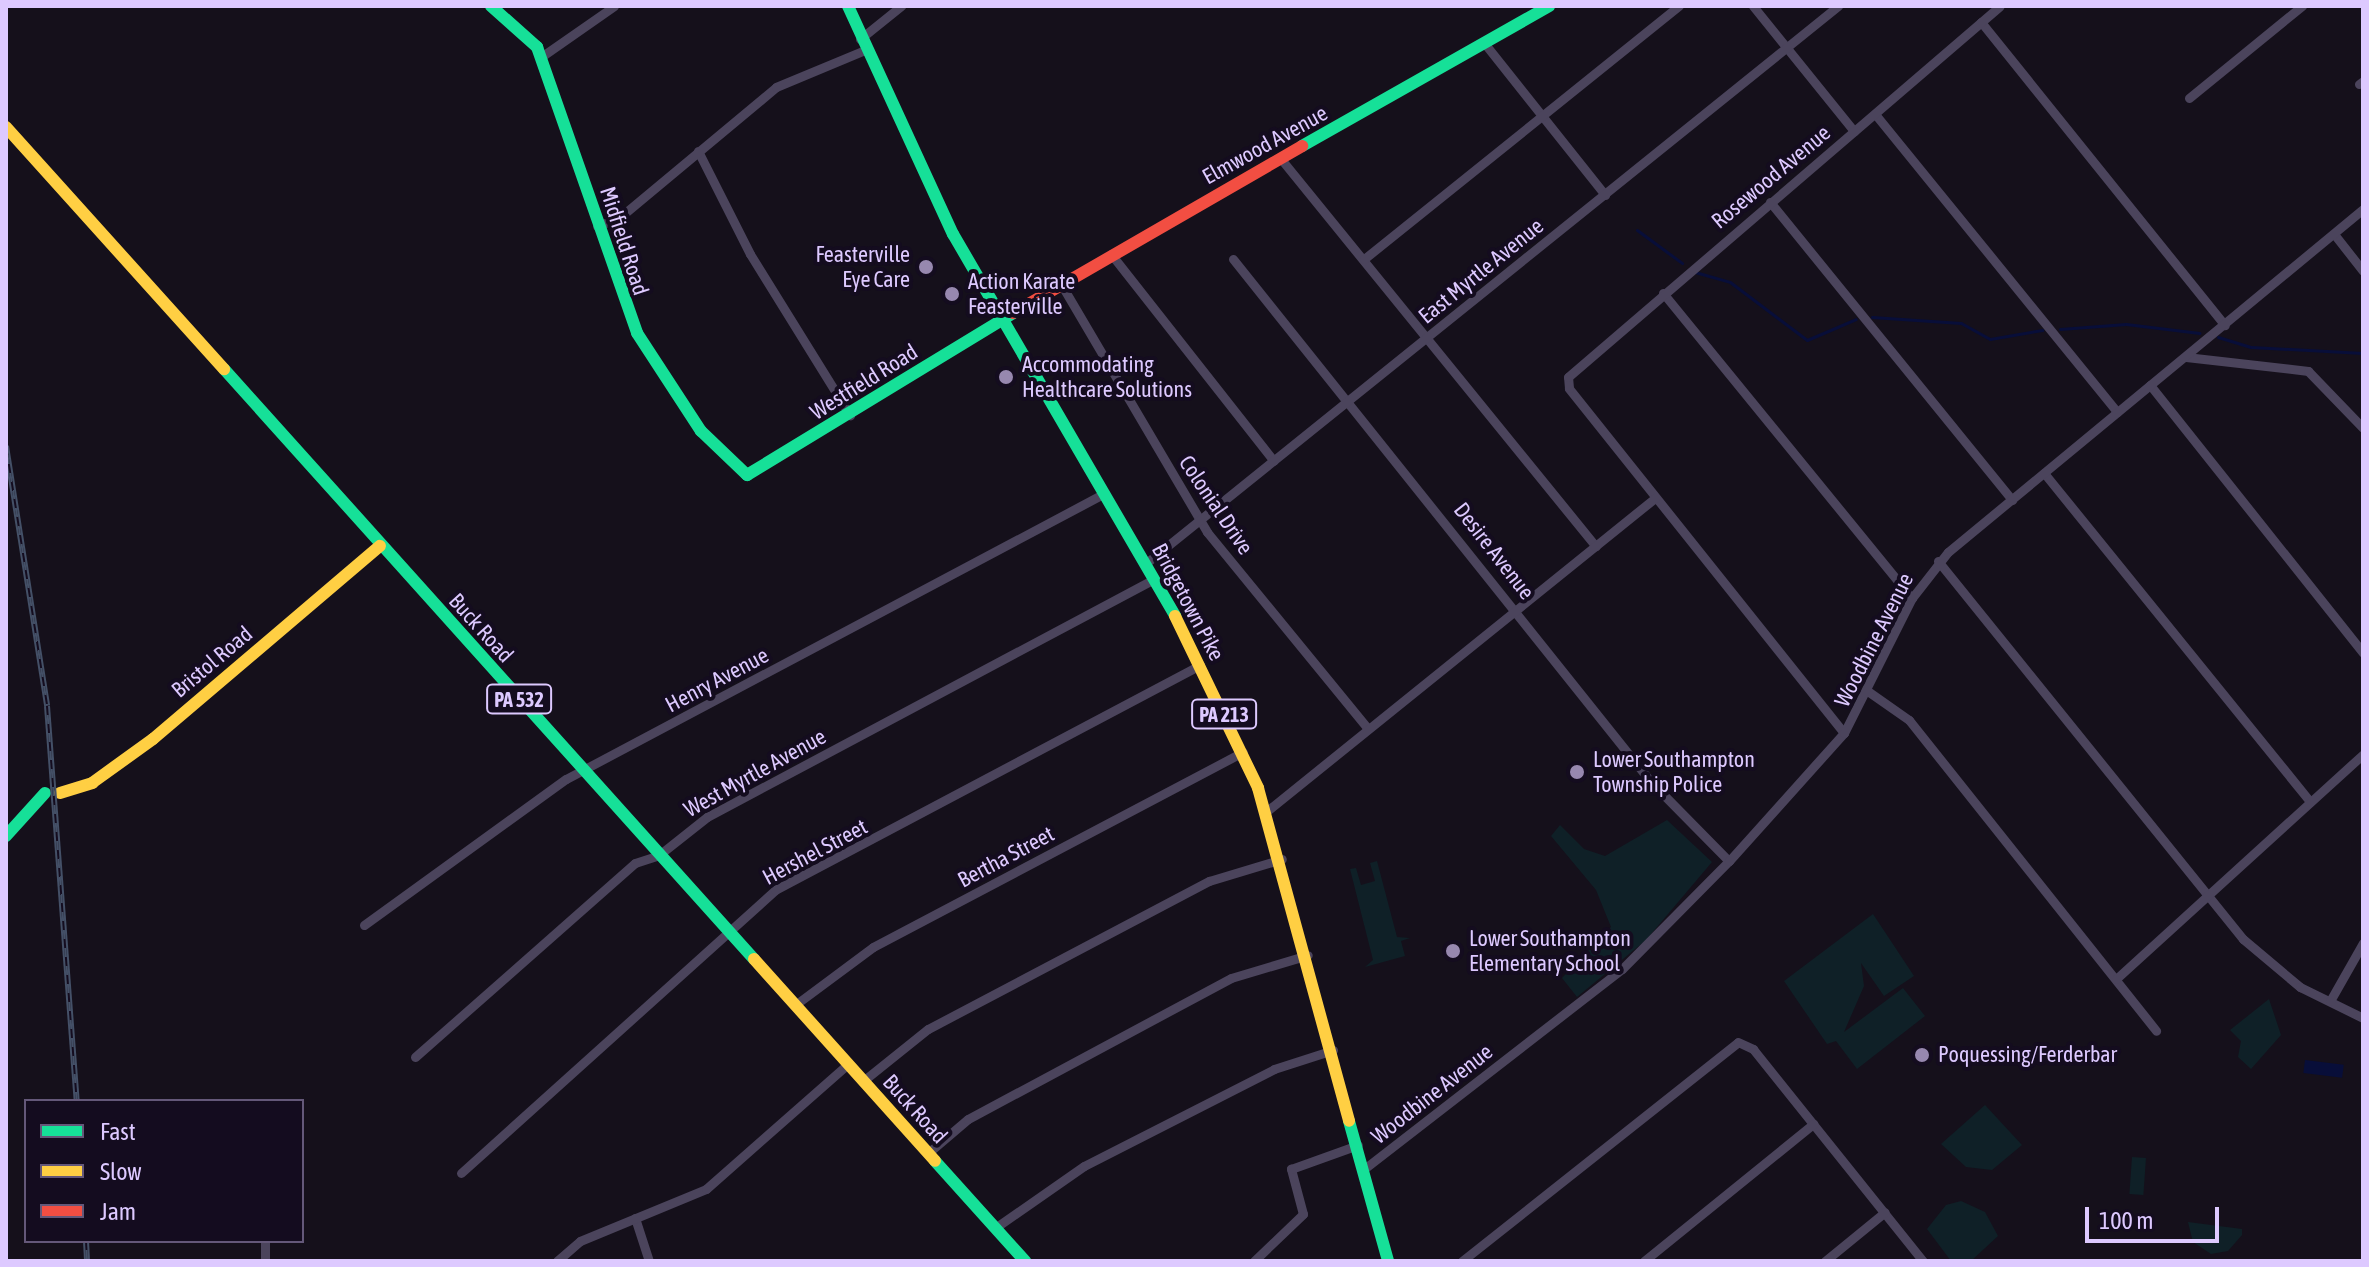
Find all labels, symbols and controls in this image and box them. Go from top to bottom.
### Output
street label: Elmwood Avenue [1198,100,1332,190]
street label: Rosewood Avenue [1706,120,1836,234]
street label: Midfield Road [594,183,654,299]
street label: East Myrtle Avenue [1413,213,1549,329]
place label: Feasterville Eye Care [815,241,910,292]
marker: Feasterville Eye Care [917,258,935,276]
place label: Action Karate Feasterville [968,268,1075,320]
marker: Action Karate Feasterville [943,285,961,303]
street label: Westfield Road [805,339,923,425]
place label: Accommodating Healthcare Solutions [1022,351,1192,402]
marker: Accommodating Healthcare Solutions [997,368,1015,386]
street label: Colonial Drive [1173,450,1259,560]
street label: Desire Avenue [1448,497,1540,605]
street label: Bridgetown Pike [1146,539,1230,665]
street label: Woodbine Avenue [1829,569,1919,711]
street label: Buck Road [443,588,519,668]
street label: Bristol Road [166,621,258,703]
street label: Henry Avenue [661,642,773,718]
road number: PA 532 [485,683,553,715]
road number: PA 213 [1190,698,1258,730]
street label: West Myrtle Avenue [679,723,831,823]
place label: Lower Southampton Township Police [1593,746,1755,798]
marker: Lower Southampton Township Police [1568,763,1586,781]
street label: Hershel Street [758,813,872,891]
street label: Bertha Street [953,821,1059,893]
place label: Lower Southampton Elementary School [1469,925,1631,976]
marker: Lower Southampton Elementary School [1444,942,1462,960]
street label: Woodbine Avenue [1366,1039,1498,1149]
place label: Poquessing/Ferderbar [1938,1042,2117,1068]
marker: Poquessing/Ferderbar [1913,1046,1931,1064]
street label: Buck Road [877,1069,953,1149]
legend [24,1099,304,1243]
text: Fast [100,1118,136,1145]
text: Slow [100,1158,142,1185]
scale bar [2089,1191,2223,1241]
text: Jam [100,1198,136,1225]
text: 100 m [2099,1207,2153,1234]

